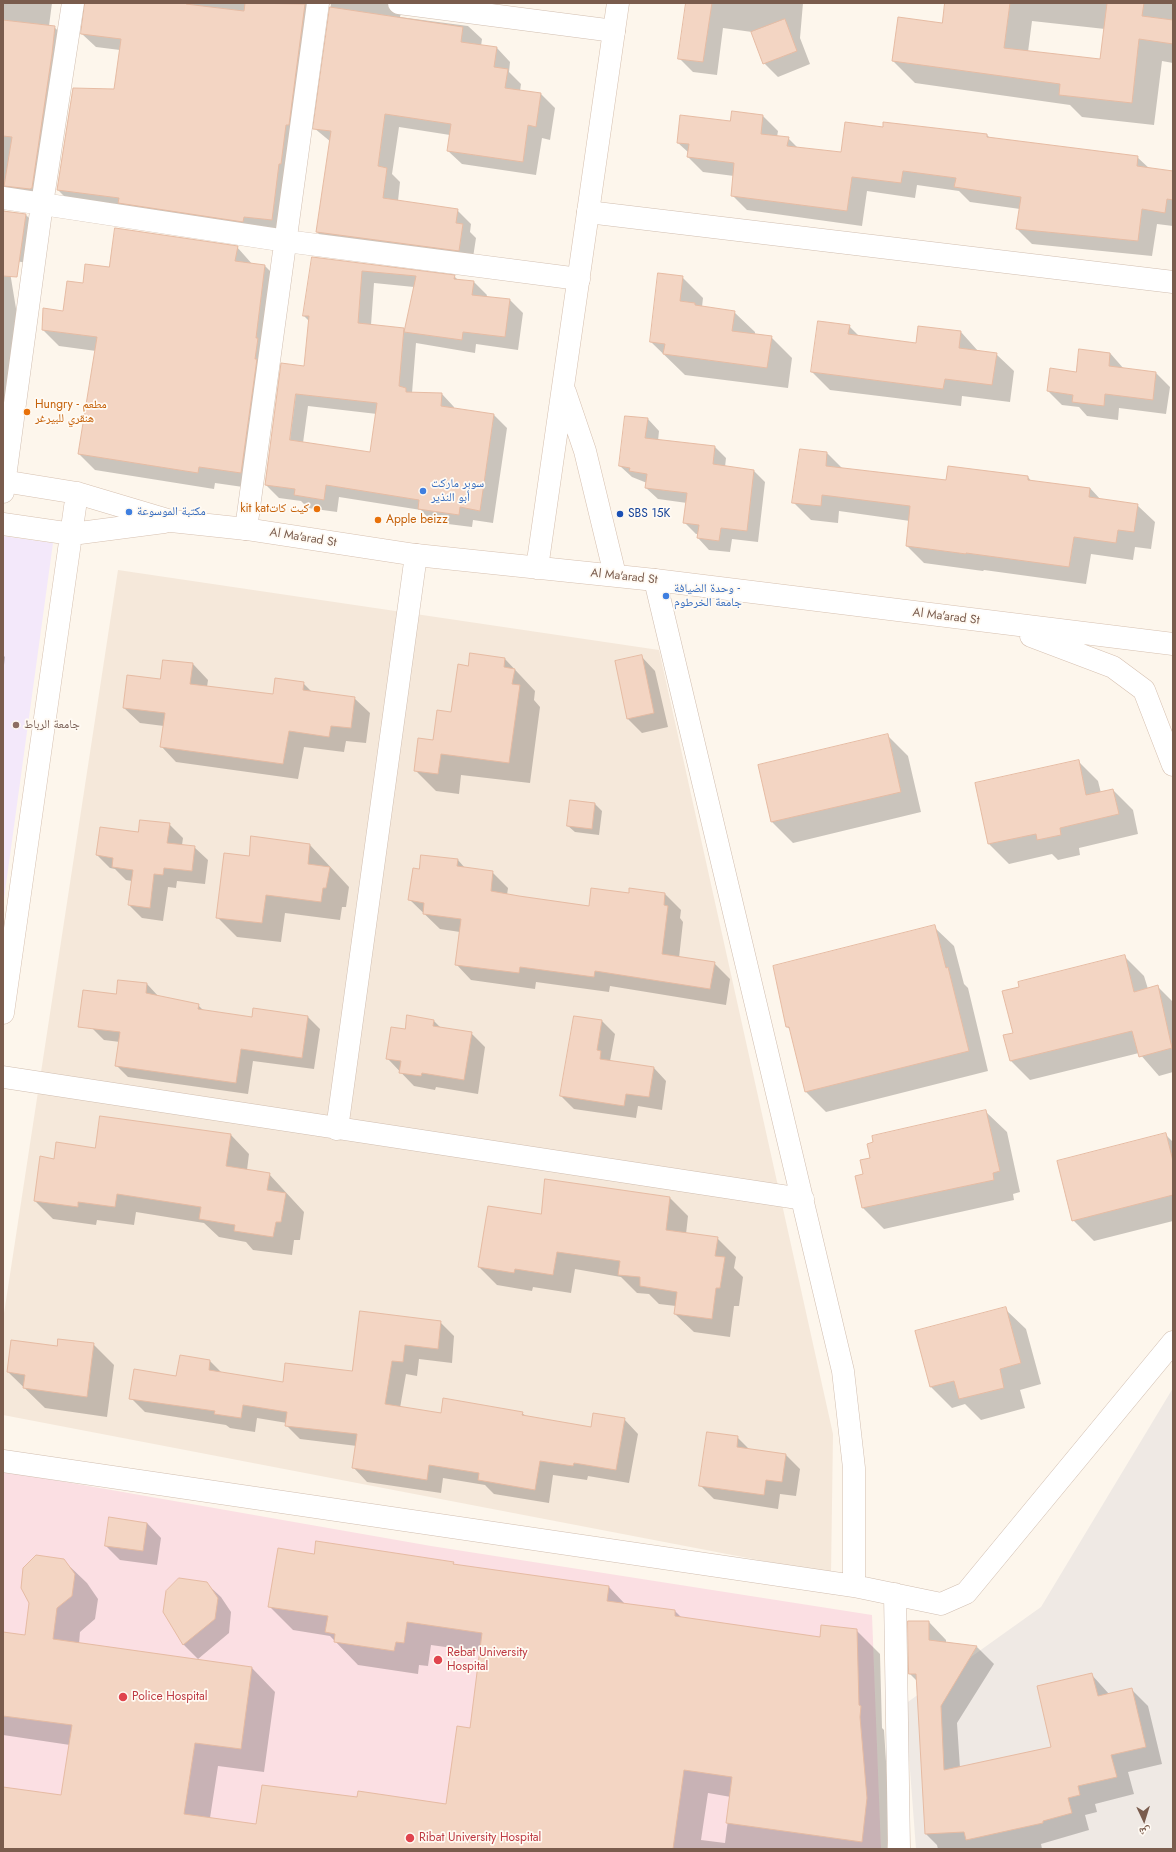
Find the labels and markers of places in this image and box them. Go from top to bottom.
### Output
place label: Hungry - مطعم هنقري للبيرغر [35,398,107,426]
marker: Hungry - مطعم هنقري للبيرغر [22,407,32,417]
place label: سوبر ماركت أبو النذير [431,477,484,505]
marker: سوبر ماركت أبو النذير [418,486,428,496]
place label: kit katكيت كات [240,502,309,516]
marker: kit katكيت كات [312,504,322,514]
place label: مكتبة الموسوعة [137,505,206,519]
marker: مكتبة الموسوعة [124,507,134,517]
place label: SBS 15K [628,507,670,521]
marker: SBS 15K [615,509,625,519]
place label: Apple beizz [386,513,448,527]
marker: Apple beizz [373,515,383,525]
place label: وحدة الضيافة - جامعة الخرطوم [674,582,742,610]
marker: وحدة الضيافة - جامعة الخرطوم [661,591,671,601]
place label: جامعة الرباط [24,718,80,732]
marker: جامعة الرباط [11,720,21,730]
place label: Rebat University Hospital [447,1646,527,1674]
marker: Rebat University Hospital [432,1654,444,1666]
place label: Police Hospital [132,1690,208,1704]
marker: Police Hospital [117,1691,129,1703]
place label: Ribat University Hospital [419,1831,541,1845]
marker: Ribat University Hospital [404,1832,416,1844]

